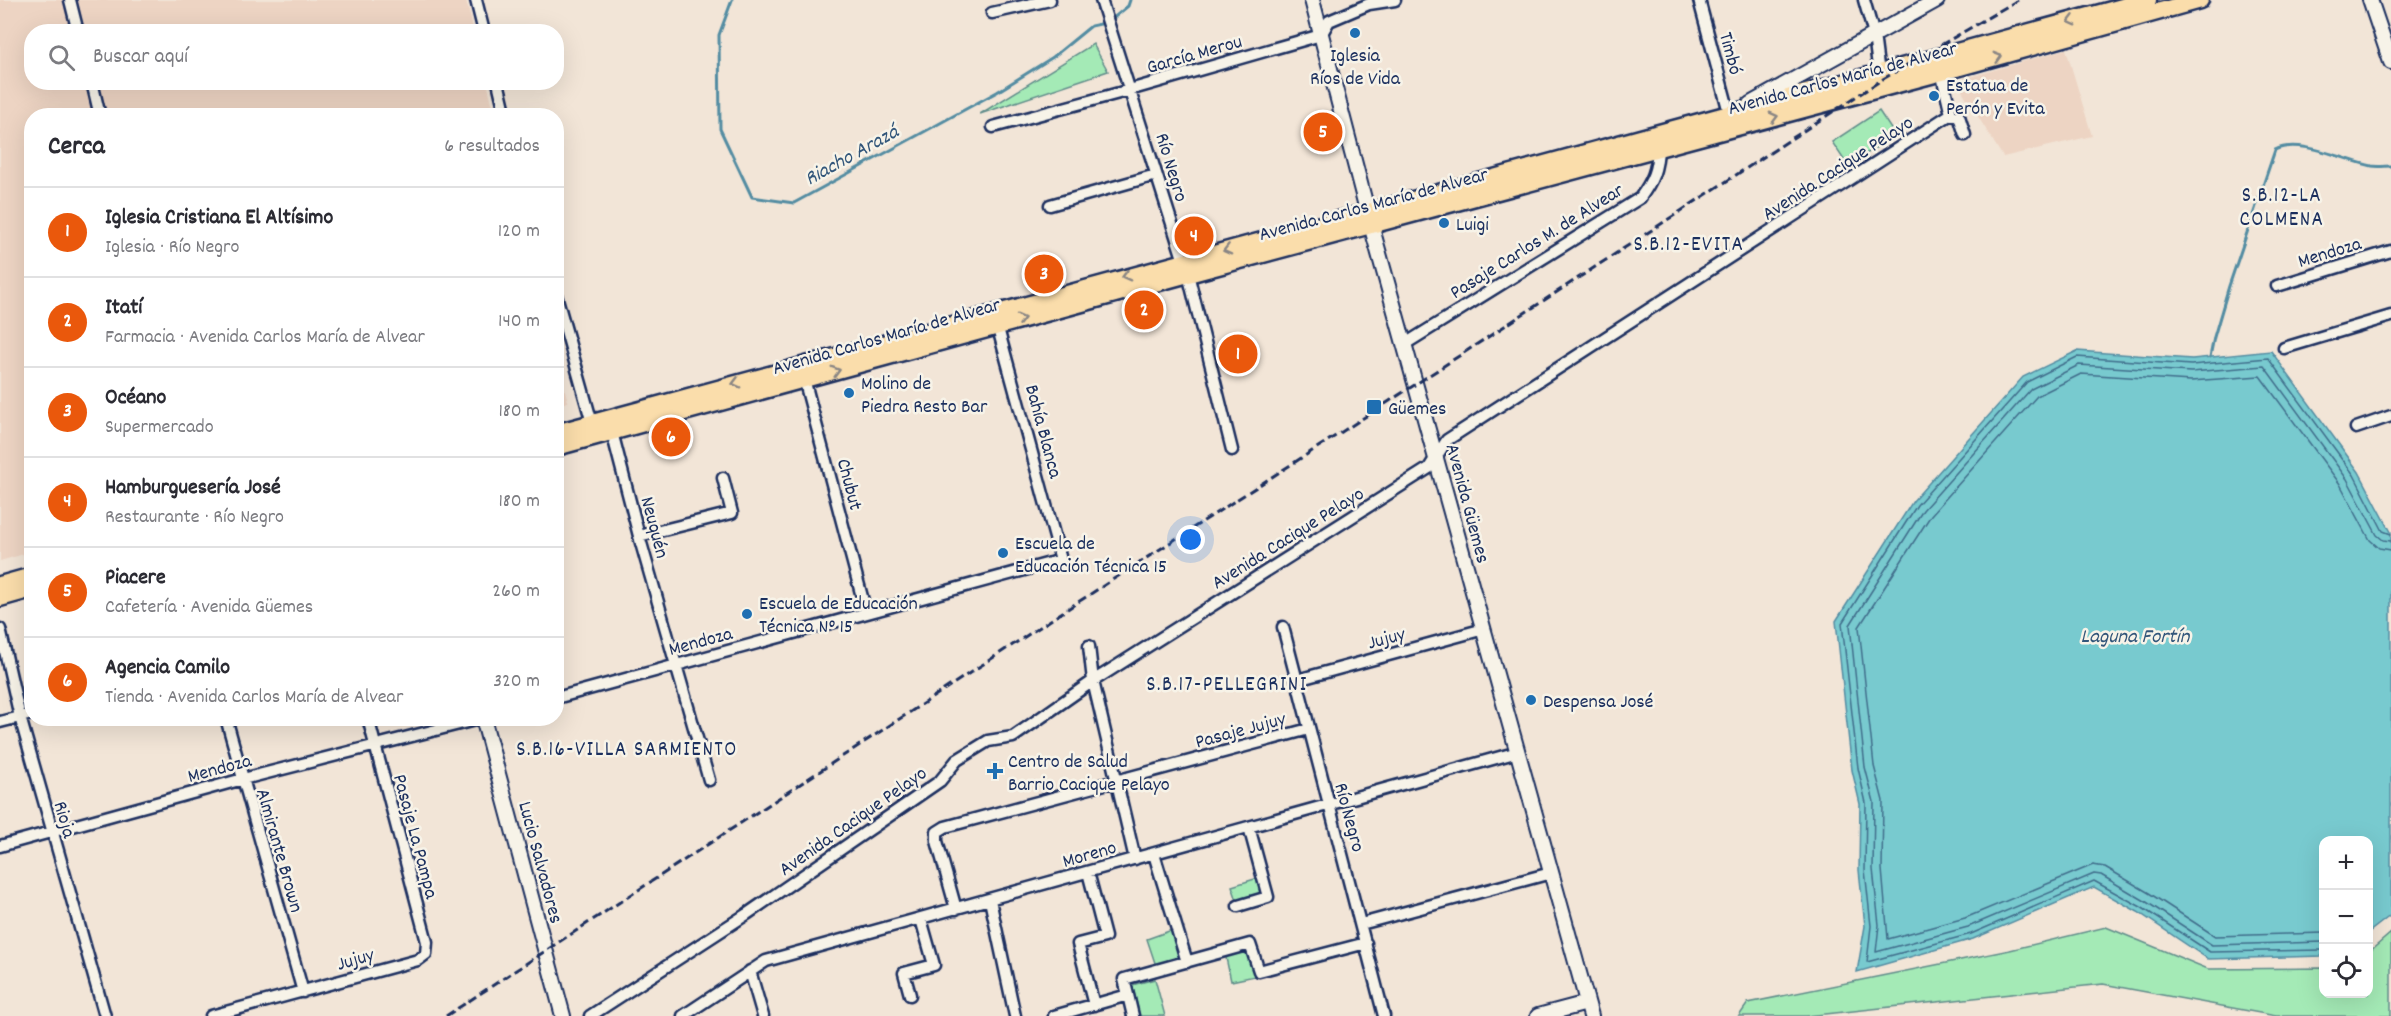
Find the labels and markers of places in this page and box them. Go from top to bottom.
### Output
marker: Iglesia Ríos de Vida [1348,26,1362,40]
place label: Iglesia Ríos de Vida [1310,43,1401,94]
place label: Estatua de Perón y Evita [1946,73,2045,124]
marker: Estatua de Perón y Evita [1927,89,1941,103]
pin: 5 [1304,110,1342,154]
place label: Luigi [1456,212,1489,240]
pin: 4 [1174,214,1214,258]
marker: Luigi [1437,216,1451,230]
pin: 3 [1024,252,1064,296]
pin: 2 [1124,288,1164,332]
pin: 1 [1218,332,1258,376]
place label: Molino de Piedra Resto Bar [861,371,988,422]
marker: Molino de Piedra Resto Bar [842,386,856,400]
place label: Güemes [1388,396,1446,424]
marker: Güemes [1365,398,1383,416]
pin: 6 [652,414,690,460]
place label: Escuela de Educación Técnica 15 [1015,531,1167,582]
marker: Escuela de Educación Técnica 15 [996,546,1010,560]
place label: Escuela de Educación Técnica N° 15 [759,591,918,642]
marker: Escuela de Educación Técnica N° 15 [740,607,754,621]
place label: Despensa José [1543,689,1653,717]
marker: Despensa José [1524,693,1538,707]
place label: Centro de Salud Barrio Cacique Pelayo [1008,749,1170,800]
marker: Centro de Salud Barrio Cacique Pelayo [986,762,1004,780]

